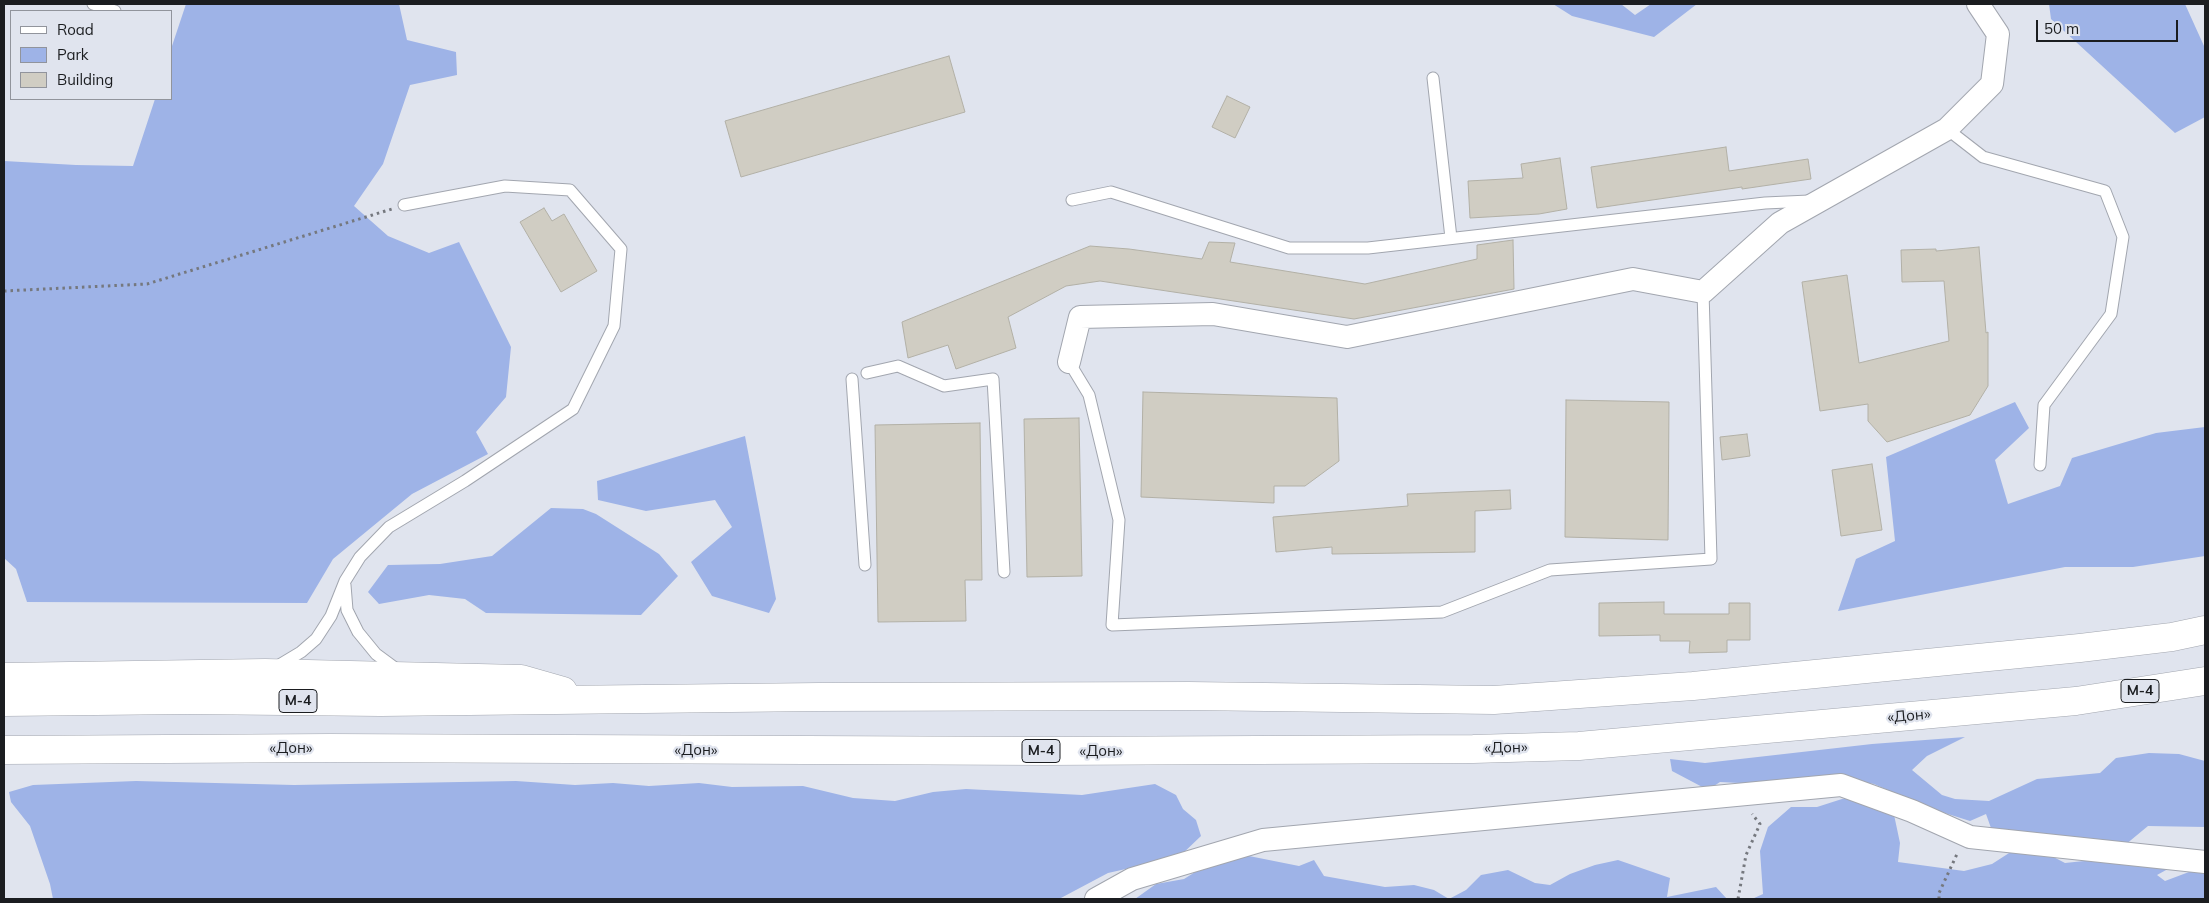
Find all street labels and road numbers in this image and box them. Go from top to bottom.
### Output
road number: М-4 [2121,679,2159,702]
road number: М-4 [279,689,317,712]
street label: «Дон» [1887,705,1931,727]
street label: «Дон» [269,739,313,757]
road number: М-4 [1022,739,1060,762]
street label: «Дон» [1484,739,1528,757]
street label: «Дон» [674,741,718,759]
street label: «Дон» [1079,742,1123,760]

